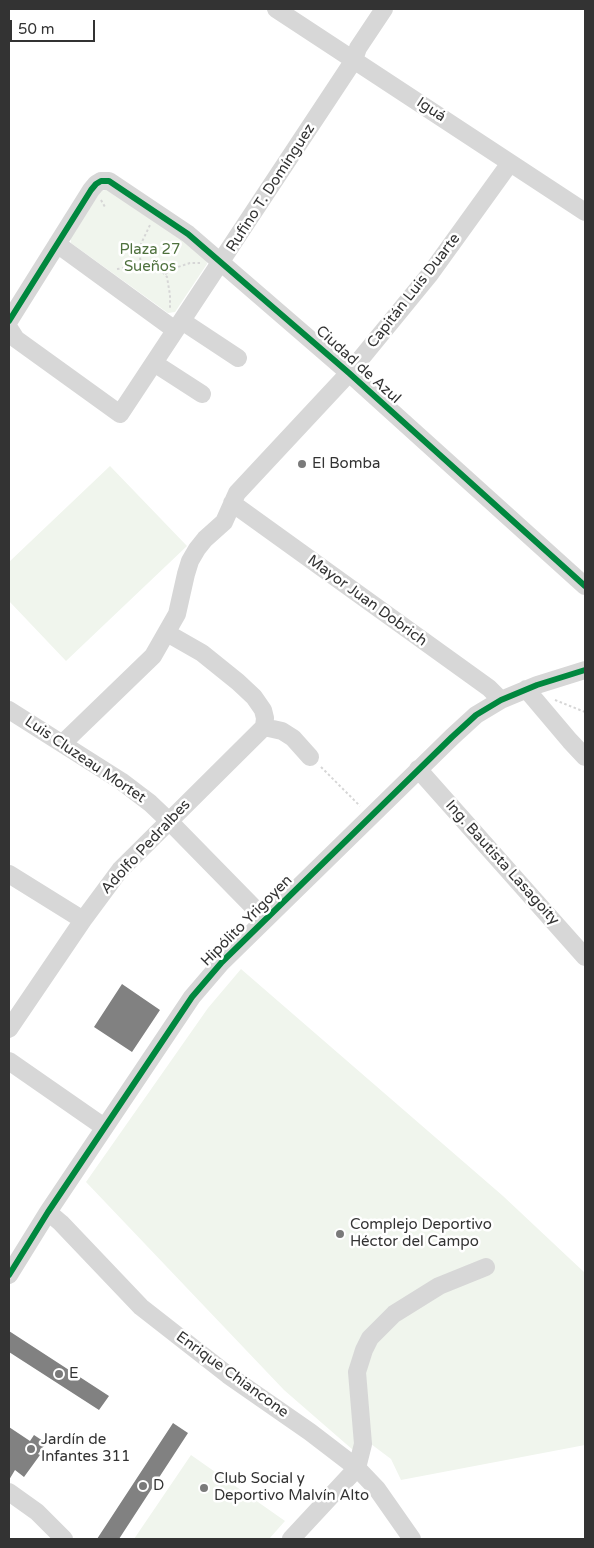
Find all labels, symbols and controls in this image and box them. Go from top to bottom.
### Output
scale bar [12,10,98,42]
text: 50 m [18,20,55,38]
street label: Iguá [413,94,449,126]
street label: Rufino T. Domínguez [223,121,319,255]
street label: Capitán Luis Duarte [364,230,464,352]
park label: Plaza 27 Sueños [120,241,180,276]
street label: Ciudad de Azul [312,322,404,408]
place label: El Bomba [312,455,380,473]
marker: El Bomba [296,458,308,470]
street label: Mayor Juan Dobrich [304,552,430,650]
street label: Luis Cluzeau Mortet [21,713,149,807]
street label: Adolfo Pedralbes [98,796,194,898]
street label: Ing. Bautista Lasagoity [441,797,563,929]
street label: Hipólito Yrigoyen [198,872,296,970]
place label: Complejo Deportivo Héctor del Campo [350,1216,492,1251]
marker: Complejo Deportivo Héctor del Campo [334,1228,346,1240]
street label: Enrique Chiancone [172,1328,292,1422]
place label: E [69,1365,79,1383]
marker: E [53,1368,65,1380]
place label: Jardín de Infantes 311 [41,1431,130,1466]
marker: Jardín de Infantes 311 [25,1443,37,1455]
place label: Club Social y Deportivo Malvín Alto [214,1470,369,1505]
place label: D [153,1477,164,1495]
marker: D [137,1480,149,1492]
marker: Club Social y Deportivo Malvín Alto [198,1482,210,1494]

